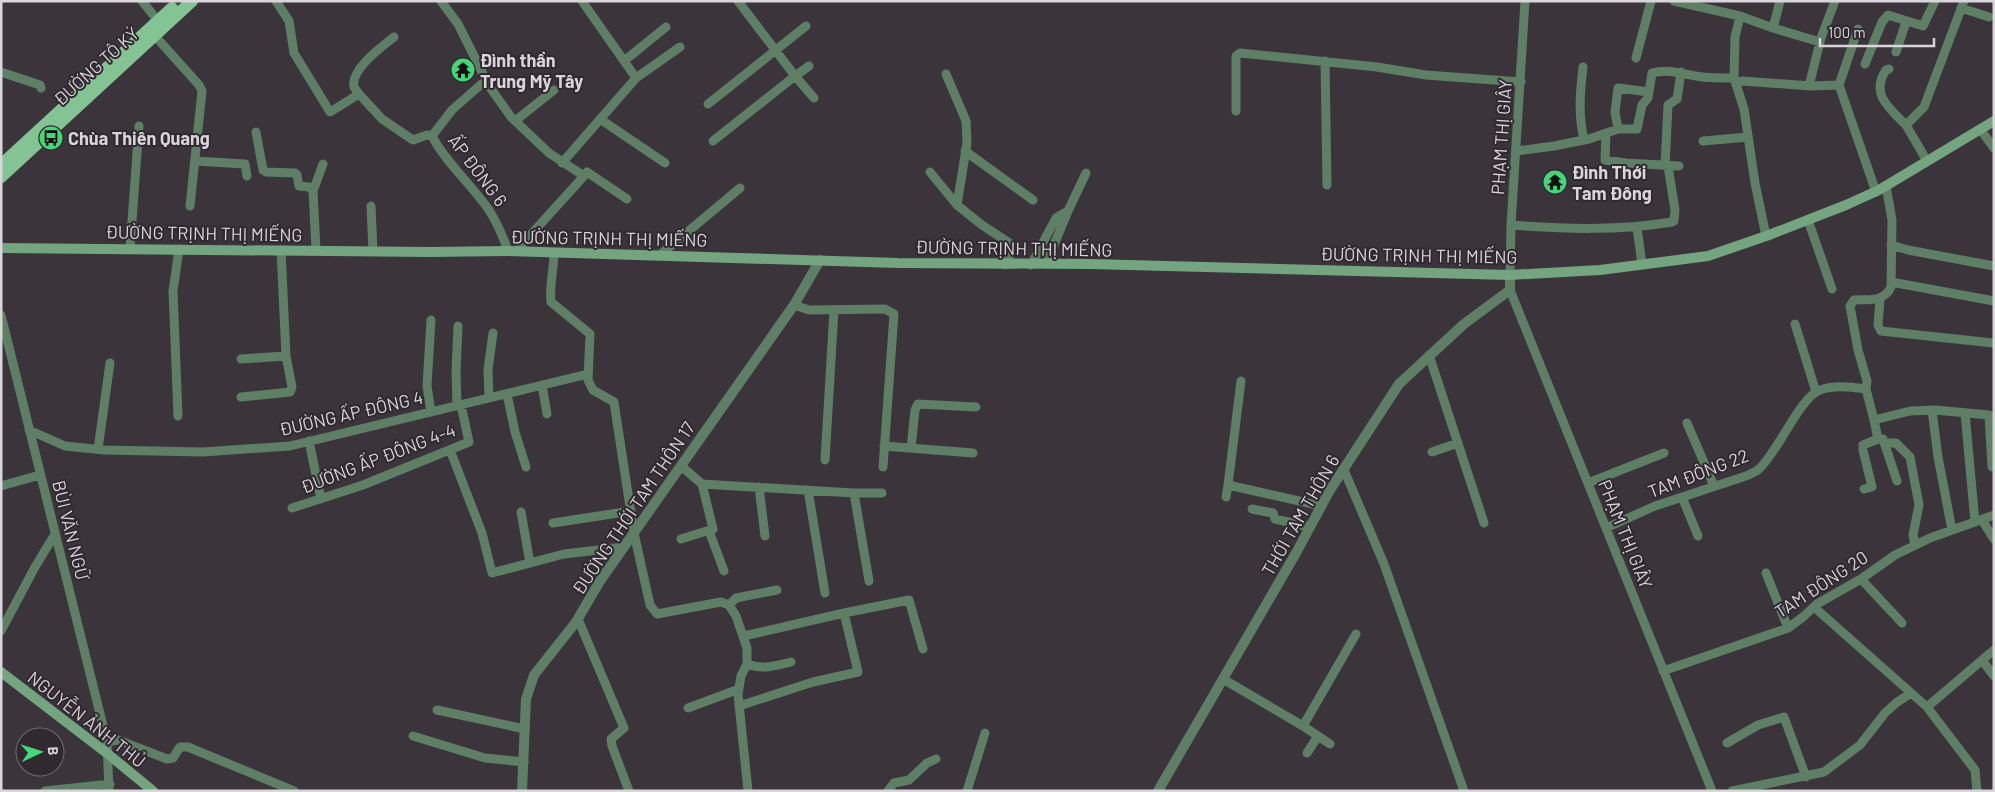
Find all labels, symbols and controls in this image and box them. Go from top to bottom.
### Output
scale bar [1820,15,1934,47]
street label: ĐƯỜNG TÔ KÝ [49,22,143,110]
text: 100 m [1828,23,1866,41]
place label: Đình thần Trung Mỹ Tây [480,49,583,92]
temple icon: Đình thần Trung Mỹ Tây [450,57,476,83]
street label: PHẠM THỊ GIÂY [1486,78,1516,196]
bus stop icon: Chùa Thiên Quang [38,125,64,151]
place label: Chùa Thiên Quang [68,127,210,149]
street label: ẤP ĐÔNG 6 [444,130,512,210]
place label: Đình Thới Tam Đông [1572,161,1652,204]
temple icon: Đình Thới Tam Đông [1542,169,1568,195]
street label: ĐƯỜNG TRỊNH THỊ MIẾNG [105,220,303,246]
street label: ĐƯỜNG TRỊNH THỊ MIẾNG [510,225,708,251]
street label: ĐƯỜNG TRỊNH THỊ MIẾNG [915,235,1113,261]
street label: ĐƯỜNG TRỊNH THỊ MIẾNG [1320,242,1518,268]
street label: ĐƯỜNG ẤP ĐÔNG 4 [277,386,425,440]
street label: ĐƯỜNG THỚI TAM THÔN 17 [567,417,699,599]
street label: ĐƯỜNG ẤP ĐÔNG 4-4 [297,418,459,498]
street label: TAM ĐÔNG 22 [1644,444,1752,502]
street label: THỚI TAM THÔN 6 [1256,450,1344,580]
street label: PHẠM THỊ GIÂY [1594,476,1658,592]
street label: BÙI VĂN NGỮ [48,478,94,583]
street label: TAM ĐÔNG 20 [1770,546,1872,622]
street label: NGUYỄN ẢNH THỦ [24,666,150,772]
north arrow [15,727,65,777]
text: B [45,746,62,756]

